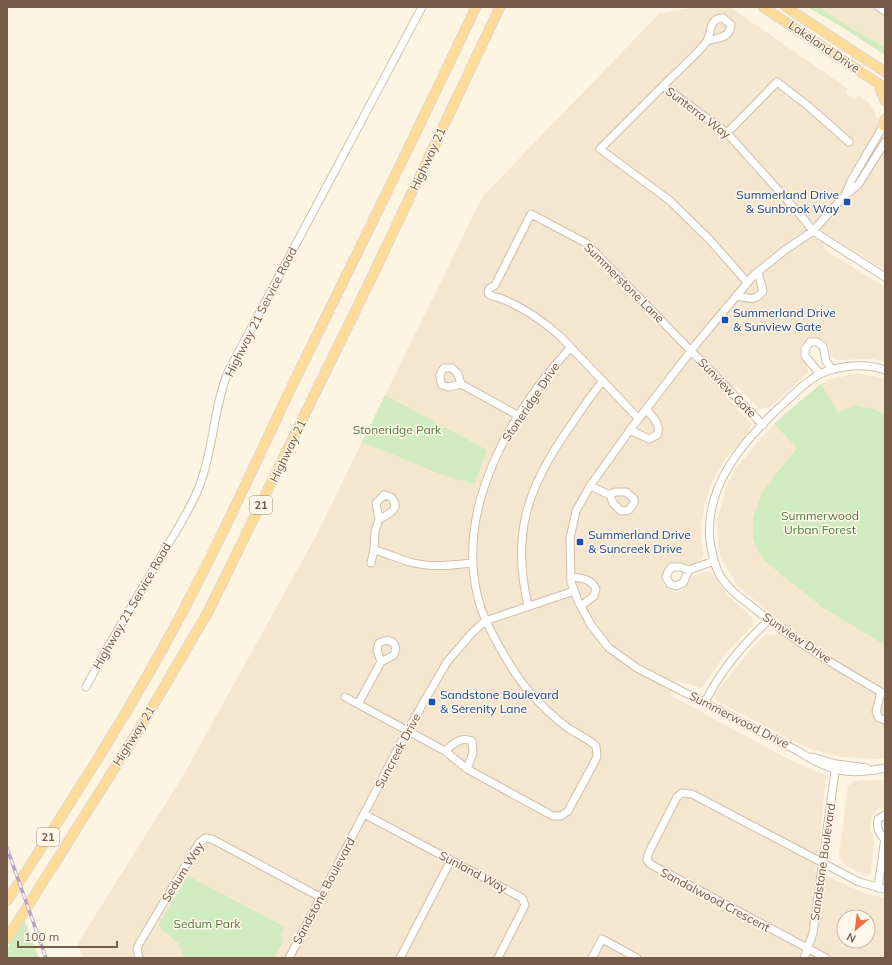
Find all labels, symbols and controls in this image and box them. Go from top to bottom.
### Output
street label: Lakeland Drive [786,17,863,76]
street label: Sunterra Way [663,83,734,142]
street label: Highway 21 [406,125,449,193]
place label: Summerland Drive & Sunbrook Way [736,187,840,216]
marker: Summerland Drive & Sunbrook Way [842,197,852,207]
street label: Summerstone Lane [581,239,668,326]
street label: Highway 21 Service Road [221,244,300,379]
place label: Summerland Drive & Sunview Gate [733,305,836,334]
marker: Summerland Drive & Sunview Gate [720,315,730,325]
street label: Sunview Gate [695,355,760,421]
street label: Stoneridge Drive [499,359,563,444]
street label: Highway 21 [266,417,309,484]
park label: Stoneridge Park [353,422,442,437]
road number: 21 [250,496,272,514]
park label: Summerwood Urban Forest [781,508,859,537]
place label: Summerland Drive & Suncreek Drive [588,527,691,556]
marker: Summerland Drive & Suncreek Drive [575,537,585,547]
street label: Highway 21 Service Road [89,540,174,672]
street label: Sunview Drive [760,609,834,666]
place label: Sandstone Boulevard & Serenity Lane [440,687,559,716]
street label: Summerwood Drive [687,688,792,751]
marker: Sandstone Boulevard & Serenity Lane [427,697,437,707]
street label: Highway 21 [109,703,158,768]
street label: Suncreek Drive [371,711,424,791]
street label: Sandstone Boulevard [807,802,838,922]
road number: 21 [37,828,59,846]
street label: Sandstone Boulevard [289,835,358,947]
street label: Sedum Way [158,838,207,905]
street label: Sunland Way [437,847,510,896]
street label: Sandalwood Crescent [658,864,773,935]
north arrow [836,909,876,949]
park label: Sedum Park [173,916,241,931]
scale bar [18,923,117,949]
text: 100 m [24,929,59,944]
text: N [844,930,858,946]

